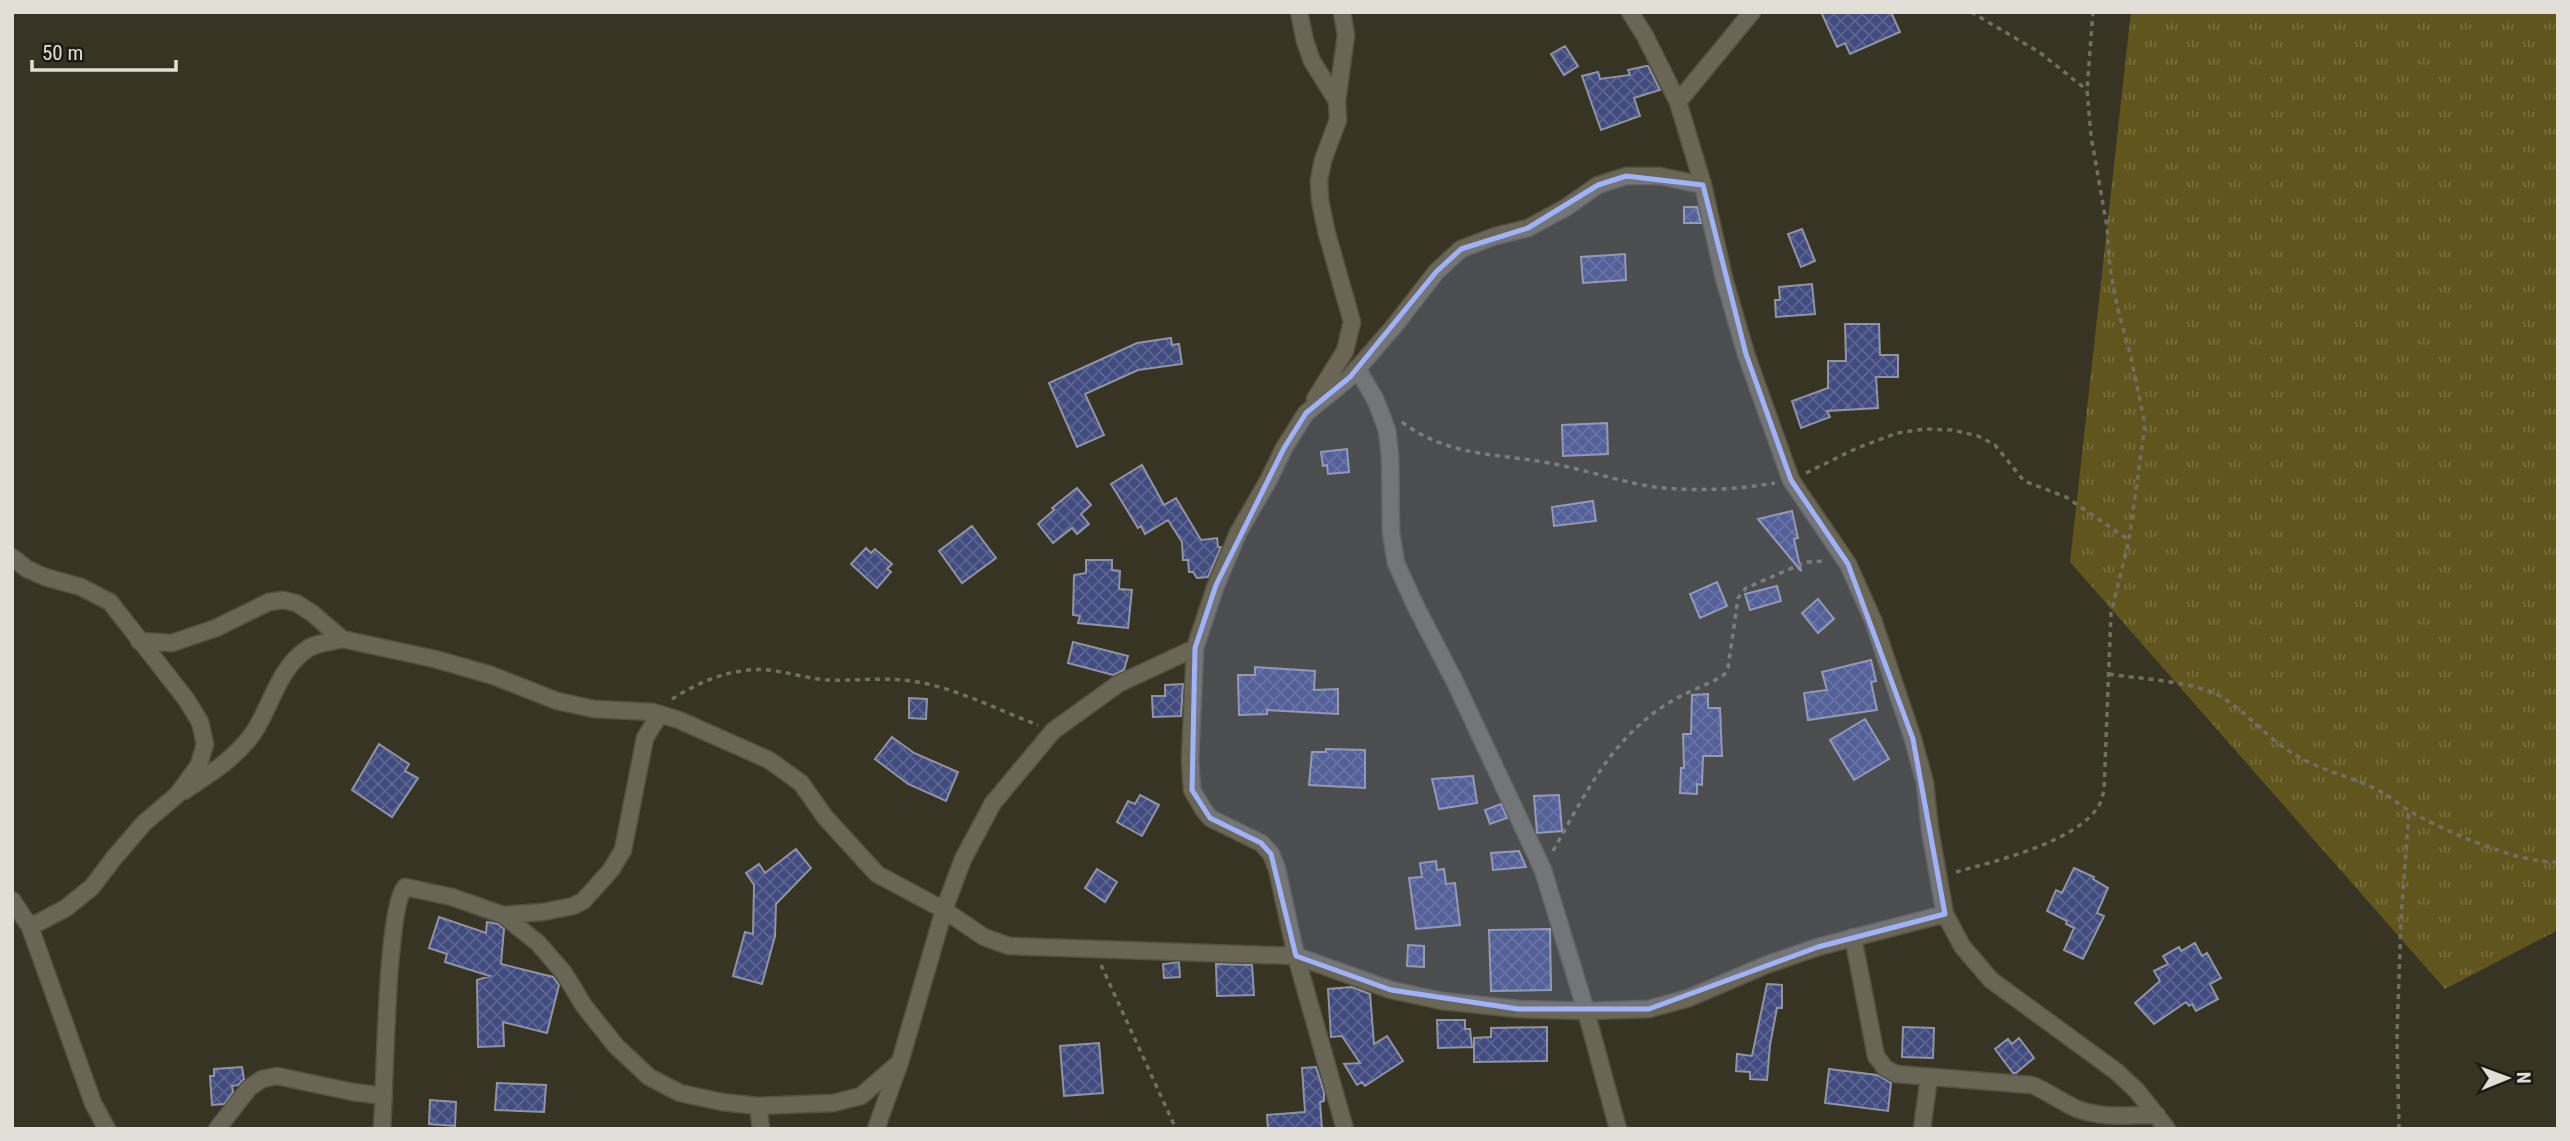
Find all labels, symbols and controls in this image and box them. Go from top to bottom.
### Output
scale bar [32,28,175,72]
text: 50 m [42,41,83,65]
north arrow [2472,1043,2542,1113]
text: N [2512,1072,2535,1084]

